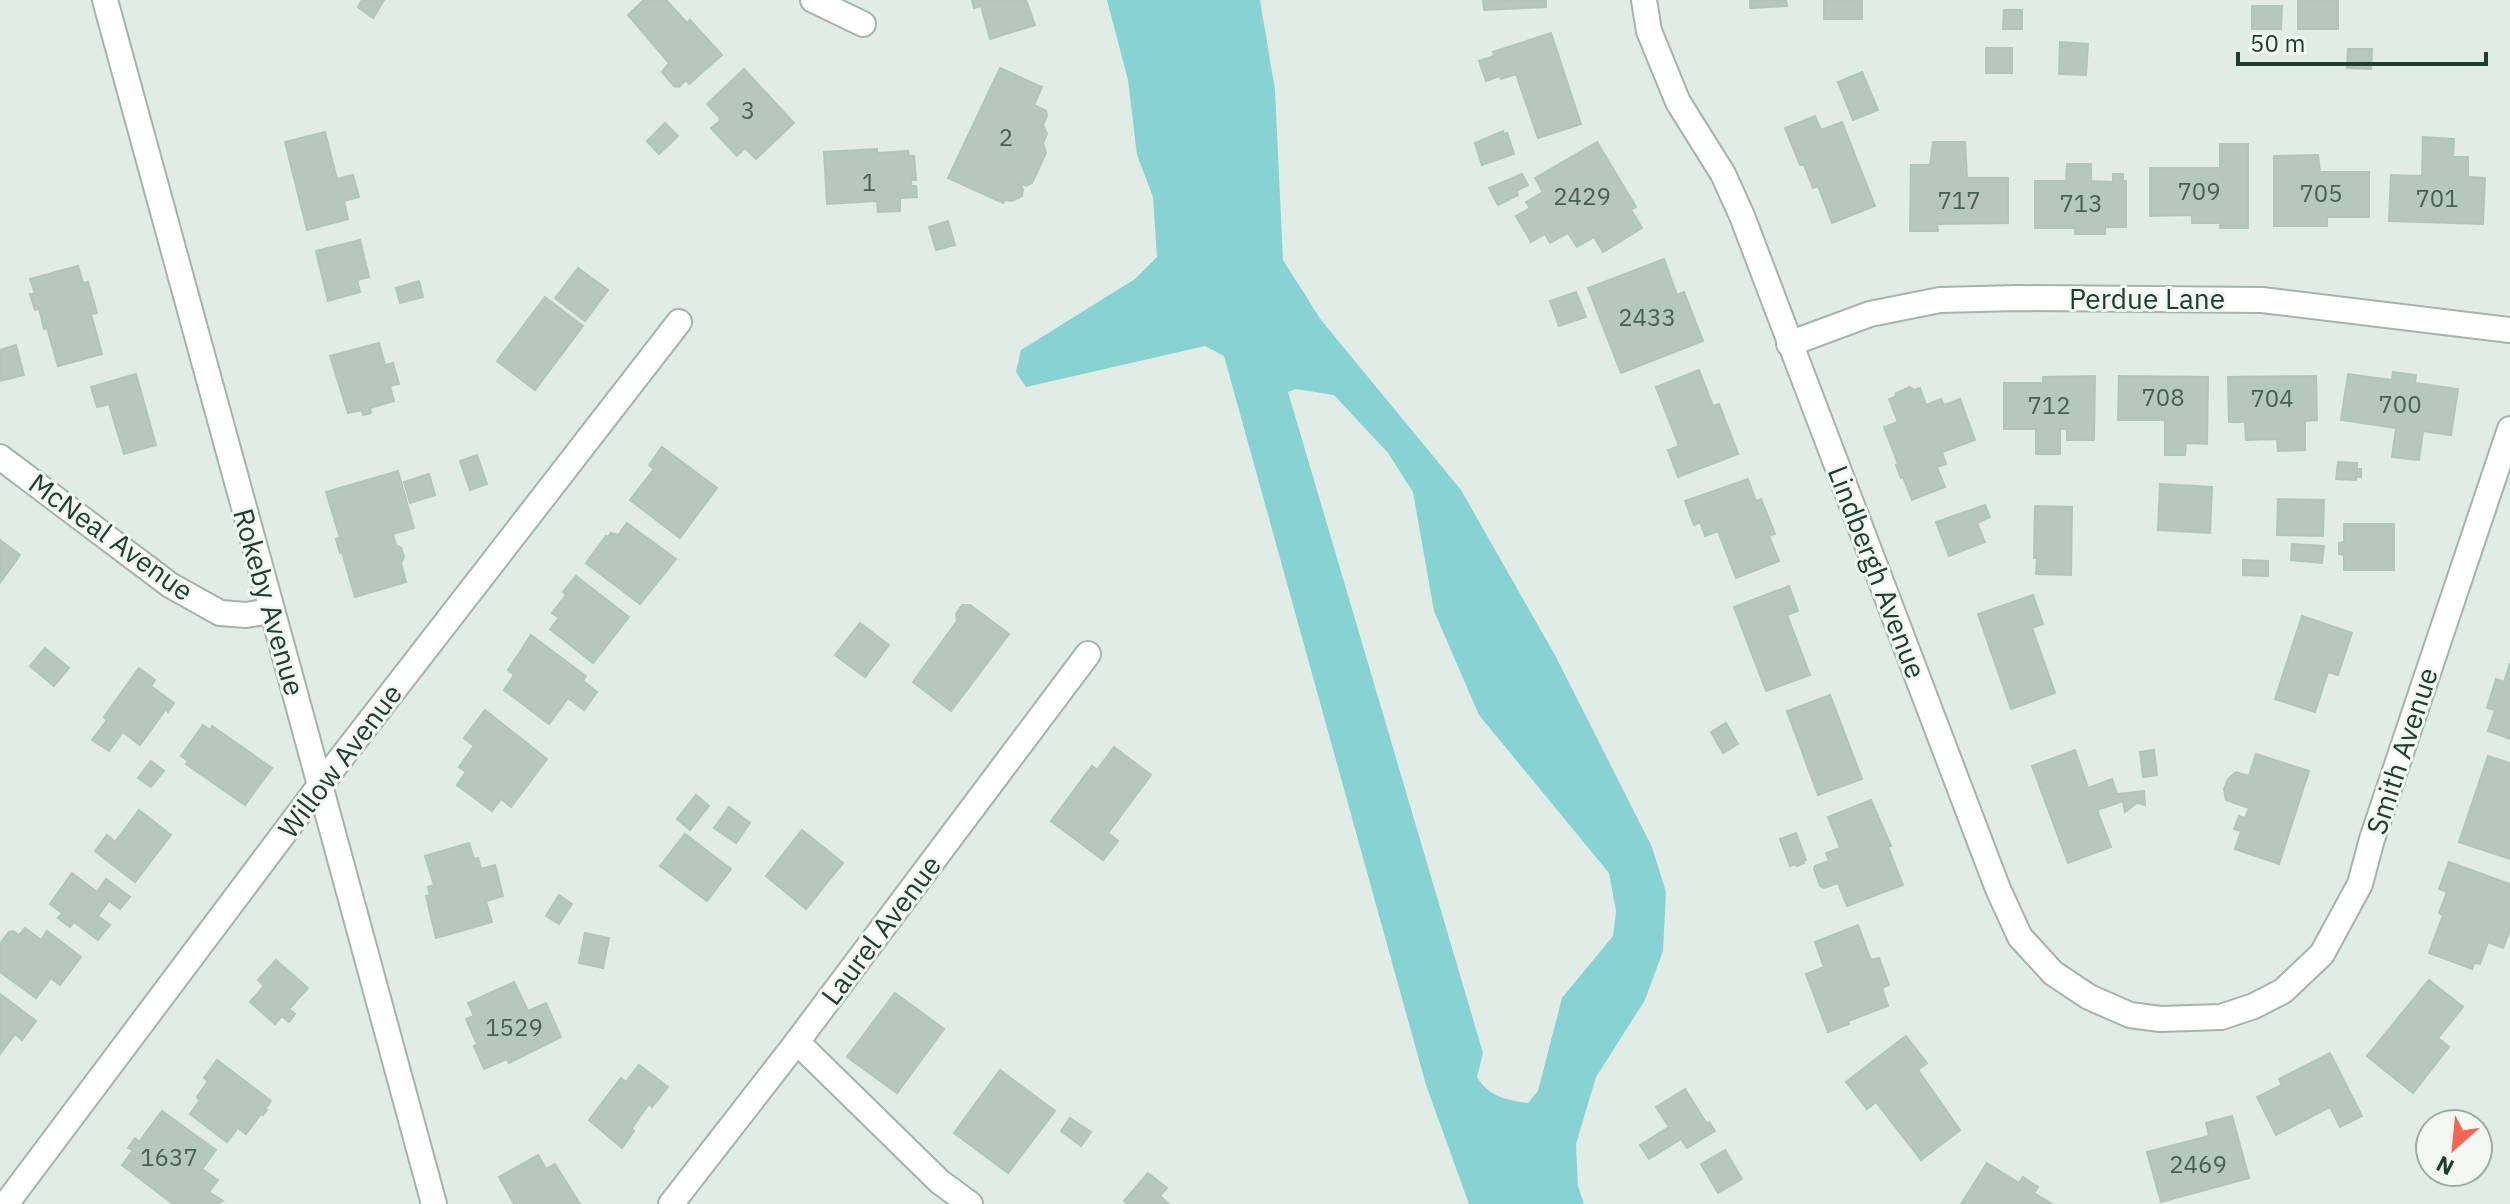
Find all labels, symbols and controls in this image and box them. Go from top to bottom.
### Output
scale bar [2238,16,2486,66]
text: 50 m [2250,27,2305,59]
house number: 3 [741,94,755,126]
house number: 2 [999,121,1013,153]
house number: 1 [862,166,876,198]
house number: 709 [2177,175,2221,207]
house number: 705 [2299,177,2343,209]
house number: 2429 [1553,180,1611,212]
house number: 701 [2415,182,2459,214]
house number: 717 [1937,184,1981,216]
house number: 713 [2059,187,2103,219]
street label: Perdue Lane [2069,280,2225,317]
house number: 2433 [1618,301,1676,333]
house number: 708 [2141,381,2185,413]
house number: 704 [2250,382,2294,414]
house number: 700 [2378,388,2422,420]
house number: 712 [2027,389,2071,421]
street label: Lindbergh Avenue [1820,460,1935,684]
street label: McNeal Avenue [22,464,201,609]
street label: Rokeby Avenue [225,504,314,700]
street label: Smith Avenue [2357,663,2446,839]
street label: Willow Avenue [269,676,410,845]
street label: Laurel Avenue [812,847,949,1012]
house number: 1529 [485,1011,543,1043]
north arrow [2414,1108,2494,1188]
house number: 1637 [140,1141,198,1173]
house number: 2469 [2169,1148,2227,1180]
text: N [2431,1150,2458,1183]

